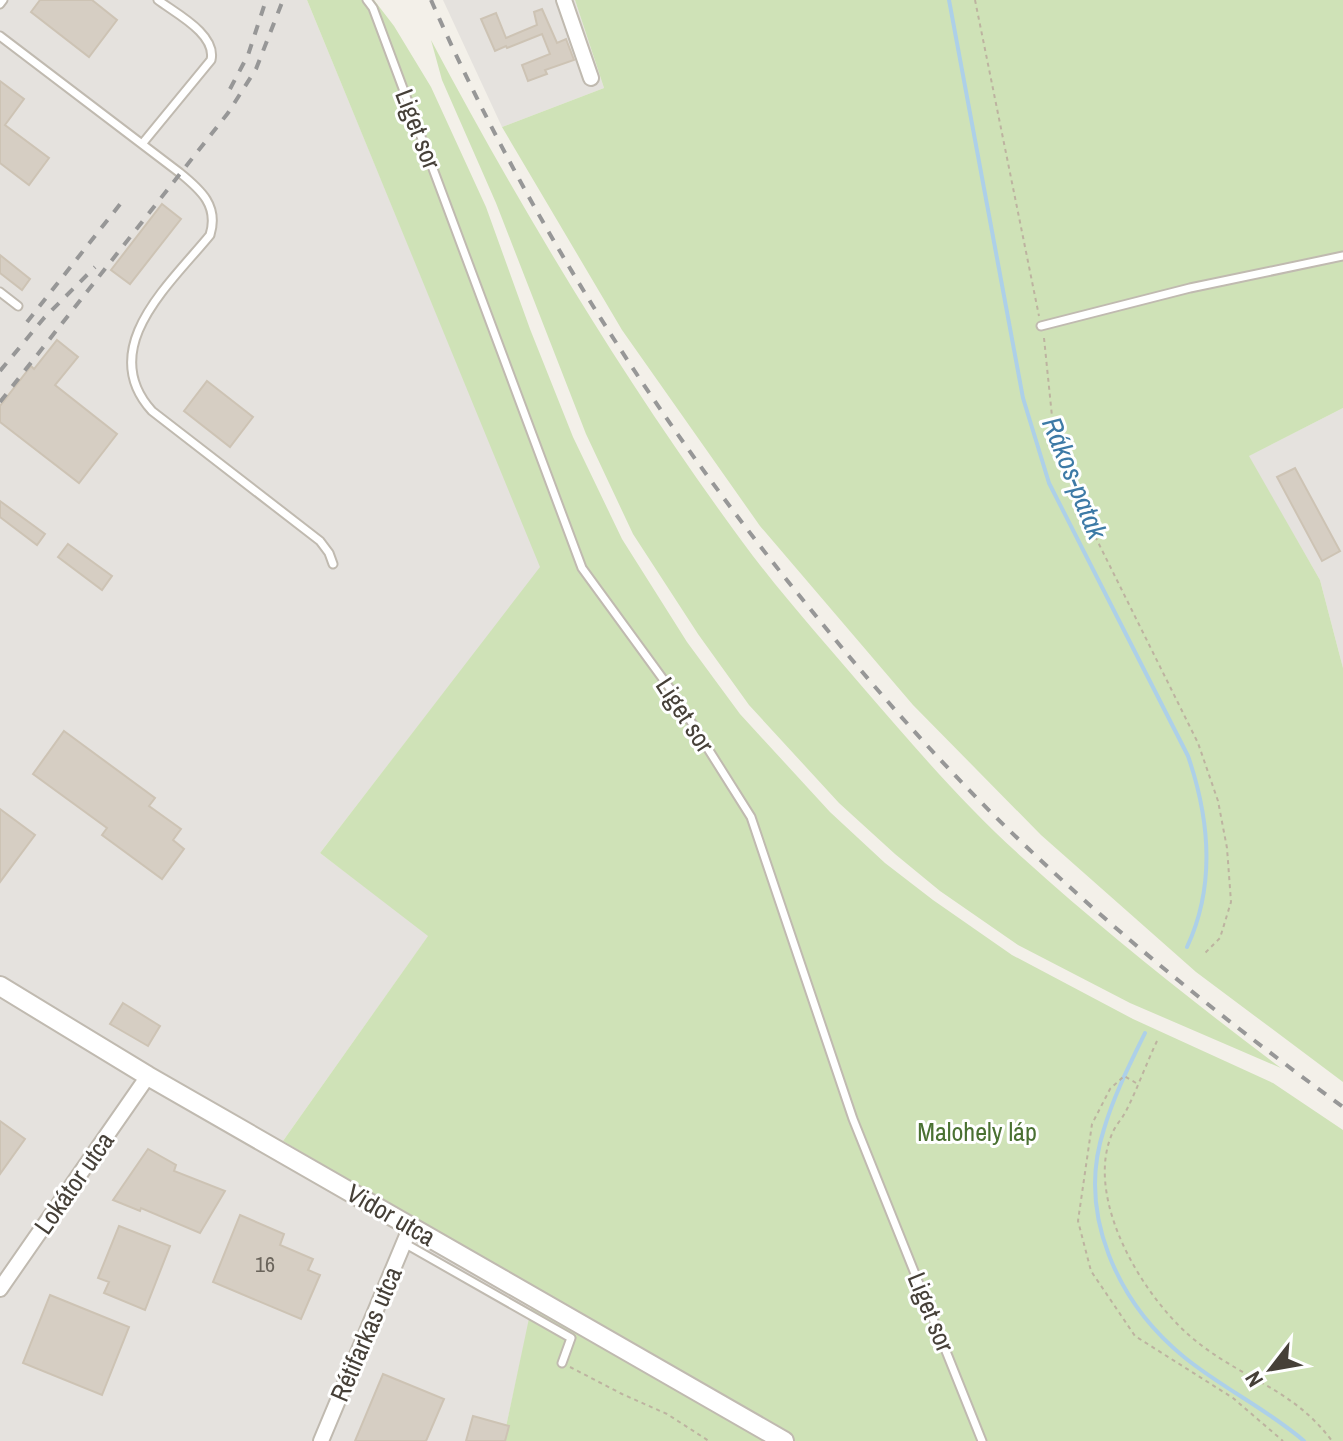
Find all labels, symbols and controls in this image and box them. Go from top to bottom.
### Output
street label: Liget sor [387,84,450,174]
water label: Rákos-patak [1033,411,1117,546]
street label: Liget sor [648,670,723,759]
park label: Malohely láp [917,1114,1037,1149]
street label: Lokátor utca [26,1125,122,1241]
street label: Vidor utca [341,1175,442,1254]
house number: 16 [255,1249,275,1279]
street label: Rétifarkas utca [321,1261,410,1407]
street label: Liget sor [900,1267,963,1357]
north arrow [1231,1329,1311,1409]
text: N [1238,1366,1270,1393]

